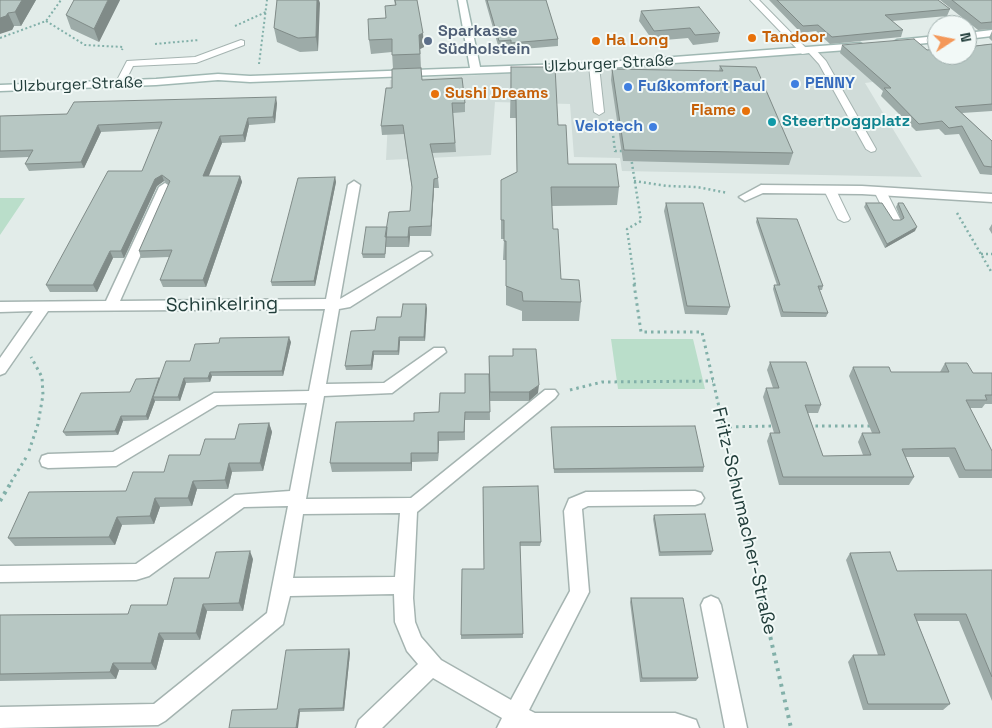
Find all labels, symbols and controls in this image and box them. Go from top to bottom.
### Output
north arrow [927,15,977,65]
place label: Sparkasse Südholstein [438,22,530,60]
place label: Tandoor [762,28,825,48]
place label: Ha Long [606,31,668,51]
text: N [956,31,975,44]
marker: Tandoor [746,32,758,44]
marker: Sparkasse Südholstein [422,35,434,47]
marker: Ha Long [590,35,602,47]
street label: Ulzburger Straße [543,51,675,77]
street label: Ulzburger Straße [13,73,143,97]
place label: PENNY [805,74,855,94]
place label: Fußkomfort Paul [638,77,765,97]
marker: PENNY [789,78,801,90]
marker: Fußkomfort Paul [622,81,634,93]
place label: Sushi Dreams [445,84,548,104]
marker: Sushi Dreams [429,88,441,100]
place label: Flame [691,101,736,121]
marker: Flame [740,105,752,117]
place label: Steertpoggplatz [782,112,910,132]
marker: Steertpoggplatz [766,116,778,128]
place label: Velotech [575,117,643,137]
marker: Velotech [647,121,659,133]
street label: Schinkelring [166,293,278,317]
street label: Fritz-Schumacher-Straße [707,405,781,637]

